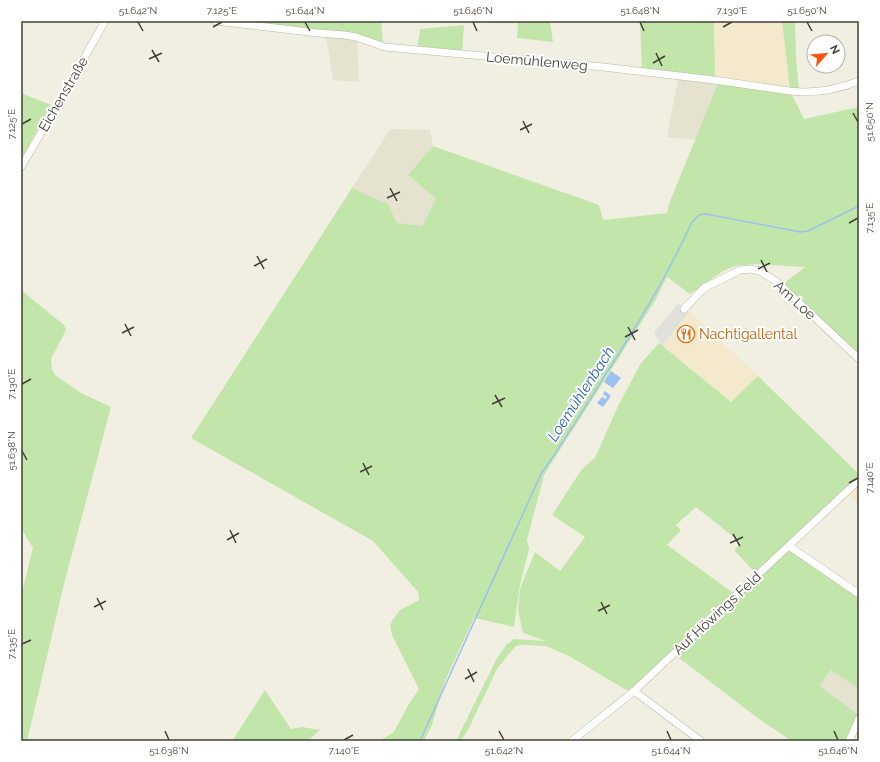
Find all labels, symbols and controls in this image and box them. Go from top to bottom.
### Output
text: 51.642°N [119,5,157,16]
text: 7.125°E [207,5,237,16]
text: 51.644°N [286,5,324,16]
text: 51.646°N [453,5,493,16]
text: 51.648°N [620,5,660,16]
text: 7.130°E [717,5,747,16]
text: 51.650°N [787,5,827,16]
north arrow [806,34,846,74]
text: N [827,43,842,56]
street label: Loemühlenweg [486,49,588,73]
street label: Eichenstraße [35,54,91,134]
text: 51.650°N [864,102,875,142]
text: 7.125°E [6,109,17,139]
text: 7.135°E [864,203,875,233]
street label: Am Loe [771,277,819,323]
restaurant icon: Nachtigallental [676,324,696,344]
place label: Nachtigallental [699,326,797,342]
water label: Loemühlenbach [544,343,618,445]
text: 7.130°E [6,369,17,399]
text: 51.638°N [6,431,17,471]
text: 7.140°E [864,463,875,494]
street label: Auf Höwings Feld [670,568,764,658]
text: 7.135°E [6,629,17,659]
text: 51.638°N [149,745,189,756]
text: 7.140°E [329,745,360,756]
text: 51.642°N [485,745,523,756]
text: 51.644°N [652,745,690,756]
text: 51.646°N [818,745,858,756]

